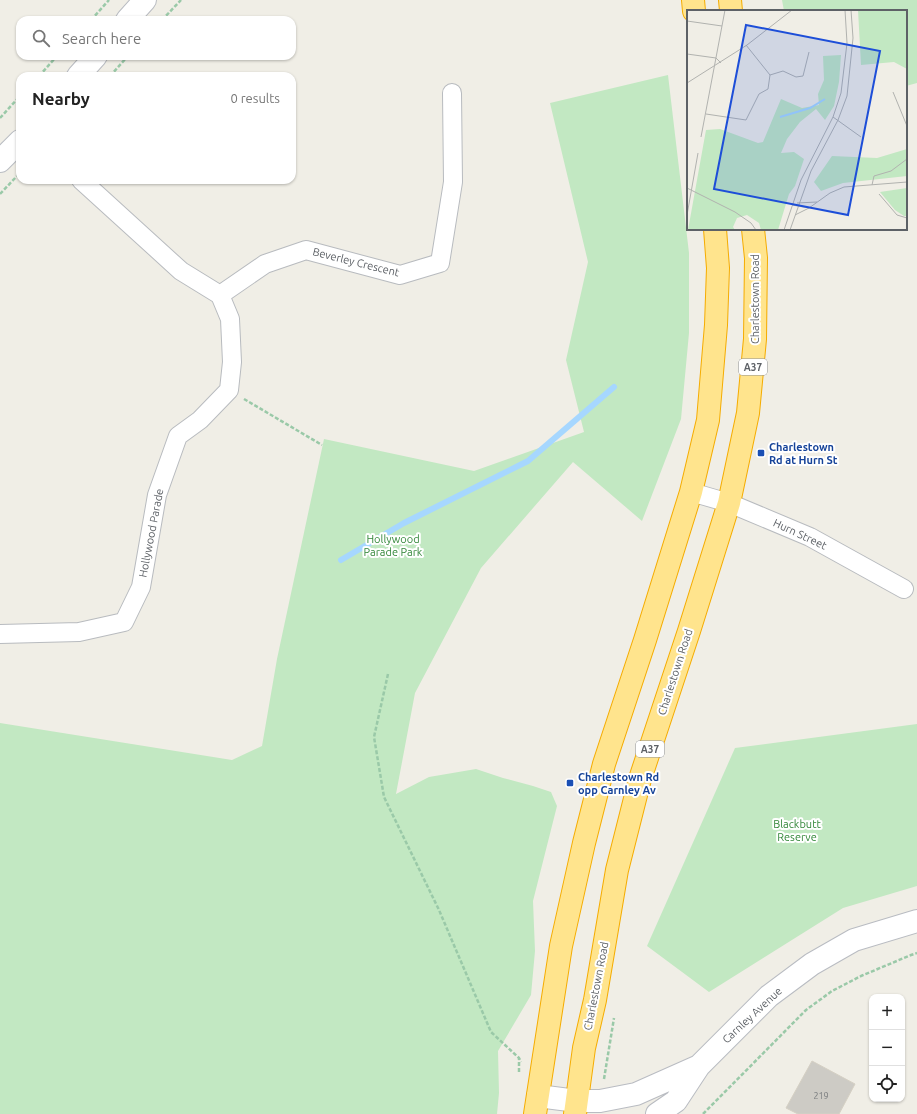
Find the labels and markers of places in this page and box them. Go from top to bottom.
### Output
place label: Charlestown Rd at Hurn St [769,441,838,466]
marker: Charlestown Rd at Hurn St [756,448,766,458]
place label: Charlestown Rd opp Carnley Av [578,771,659,796]
marker: Charlestown Rd opp Carnley Av [565,778,575,788]

